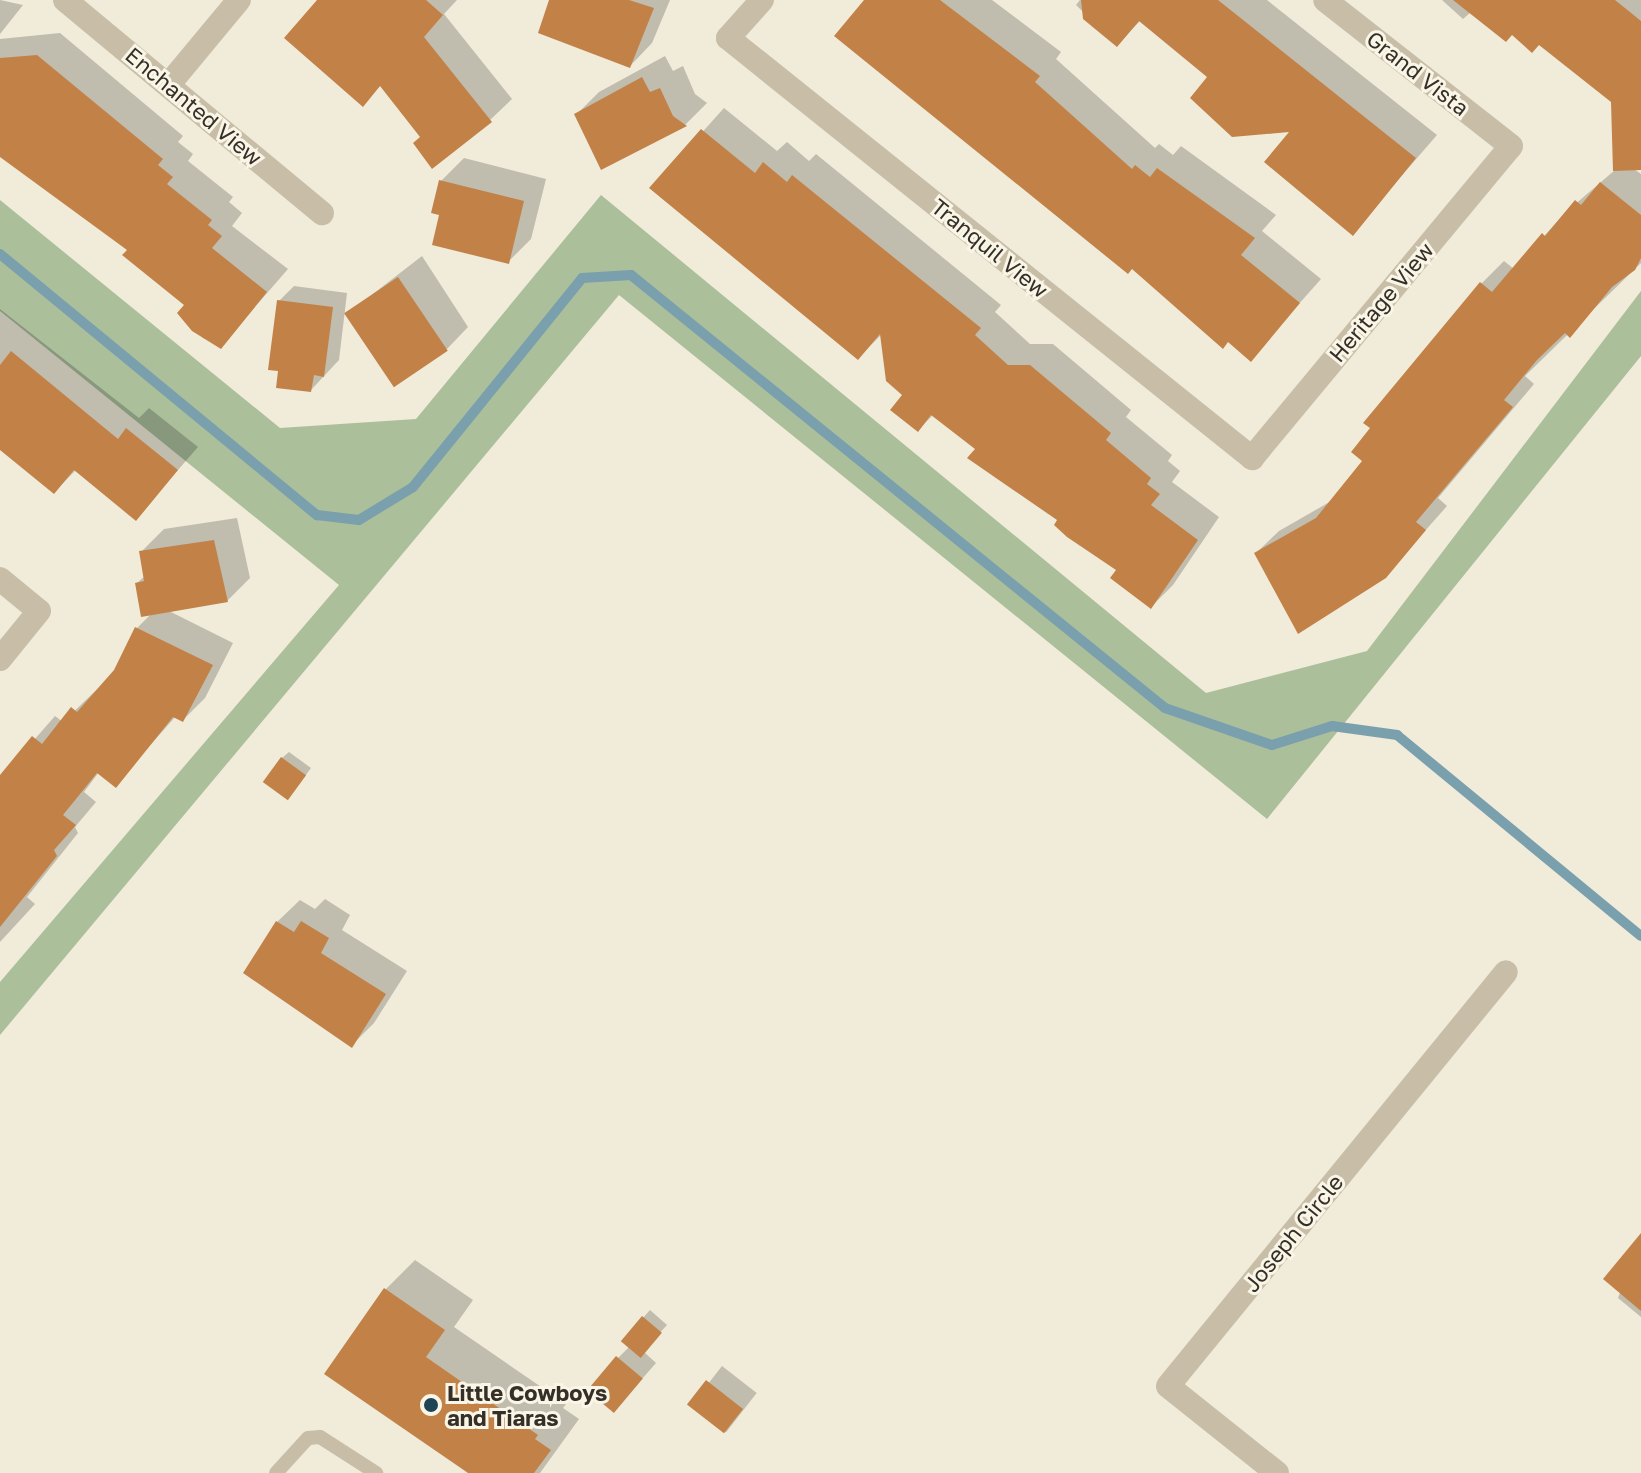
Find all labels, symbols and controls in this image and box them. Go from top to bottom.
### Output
street label: Grand Vista [1362,25,1474,121]
street label: Enchanted View [120,41,268,171]
street label: Tranquil View [926,193,1054,303]
street label: Heritage View [1323,237,1439,367]
street label: Joseph Circle [1238,1169,1348,1297]
place label: Little Cowboys and Tiaras [447,1379,607,1430]
marker: Little Cowboys and Tiaras [422,1396,440,1414]

